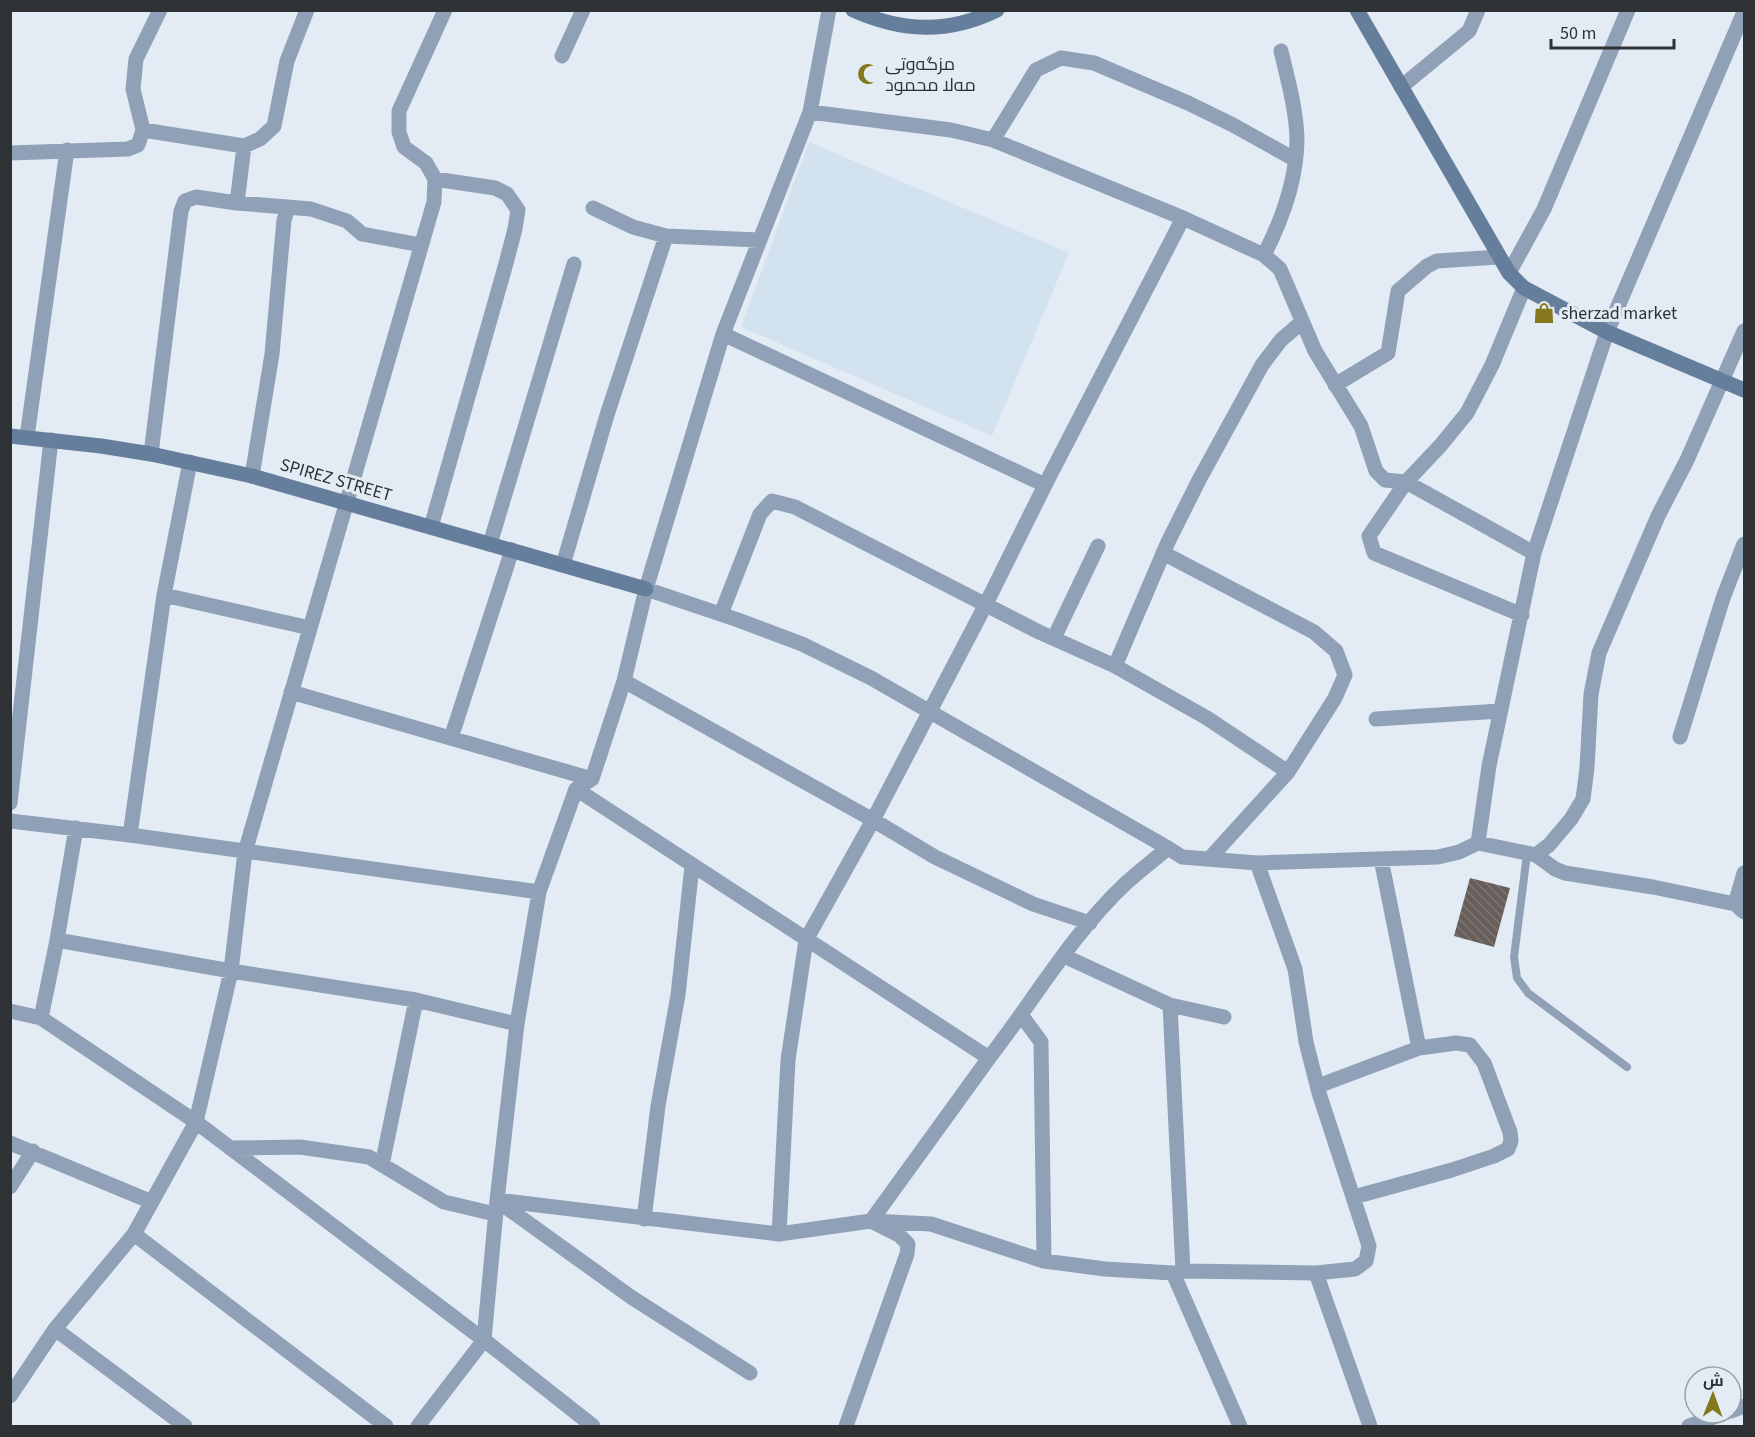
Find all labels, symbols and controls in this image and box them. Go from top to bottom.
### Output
scale bar [1551,12,1674,50]
text: 50 m [1560,21,1596,46]
place label: مزگه‌وتی مه‌لا محمود [885,52,976,98]
mosque icon: مزگه‌وتی مه‌لا محمود [856,62,880,86]
shop icon: sherzad market [1532,301,1556,325]
place label: sherzad market [1561,301,1677,326]
street label: SPIREZ STREET [277,452,395,508]
north arrow [1683,1365,1743,1425]
text: ش [1703,1370,1724,1392]

